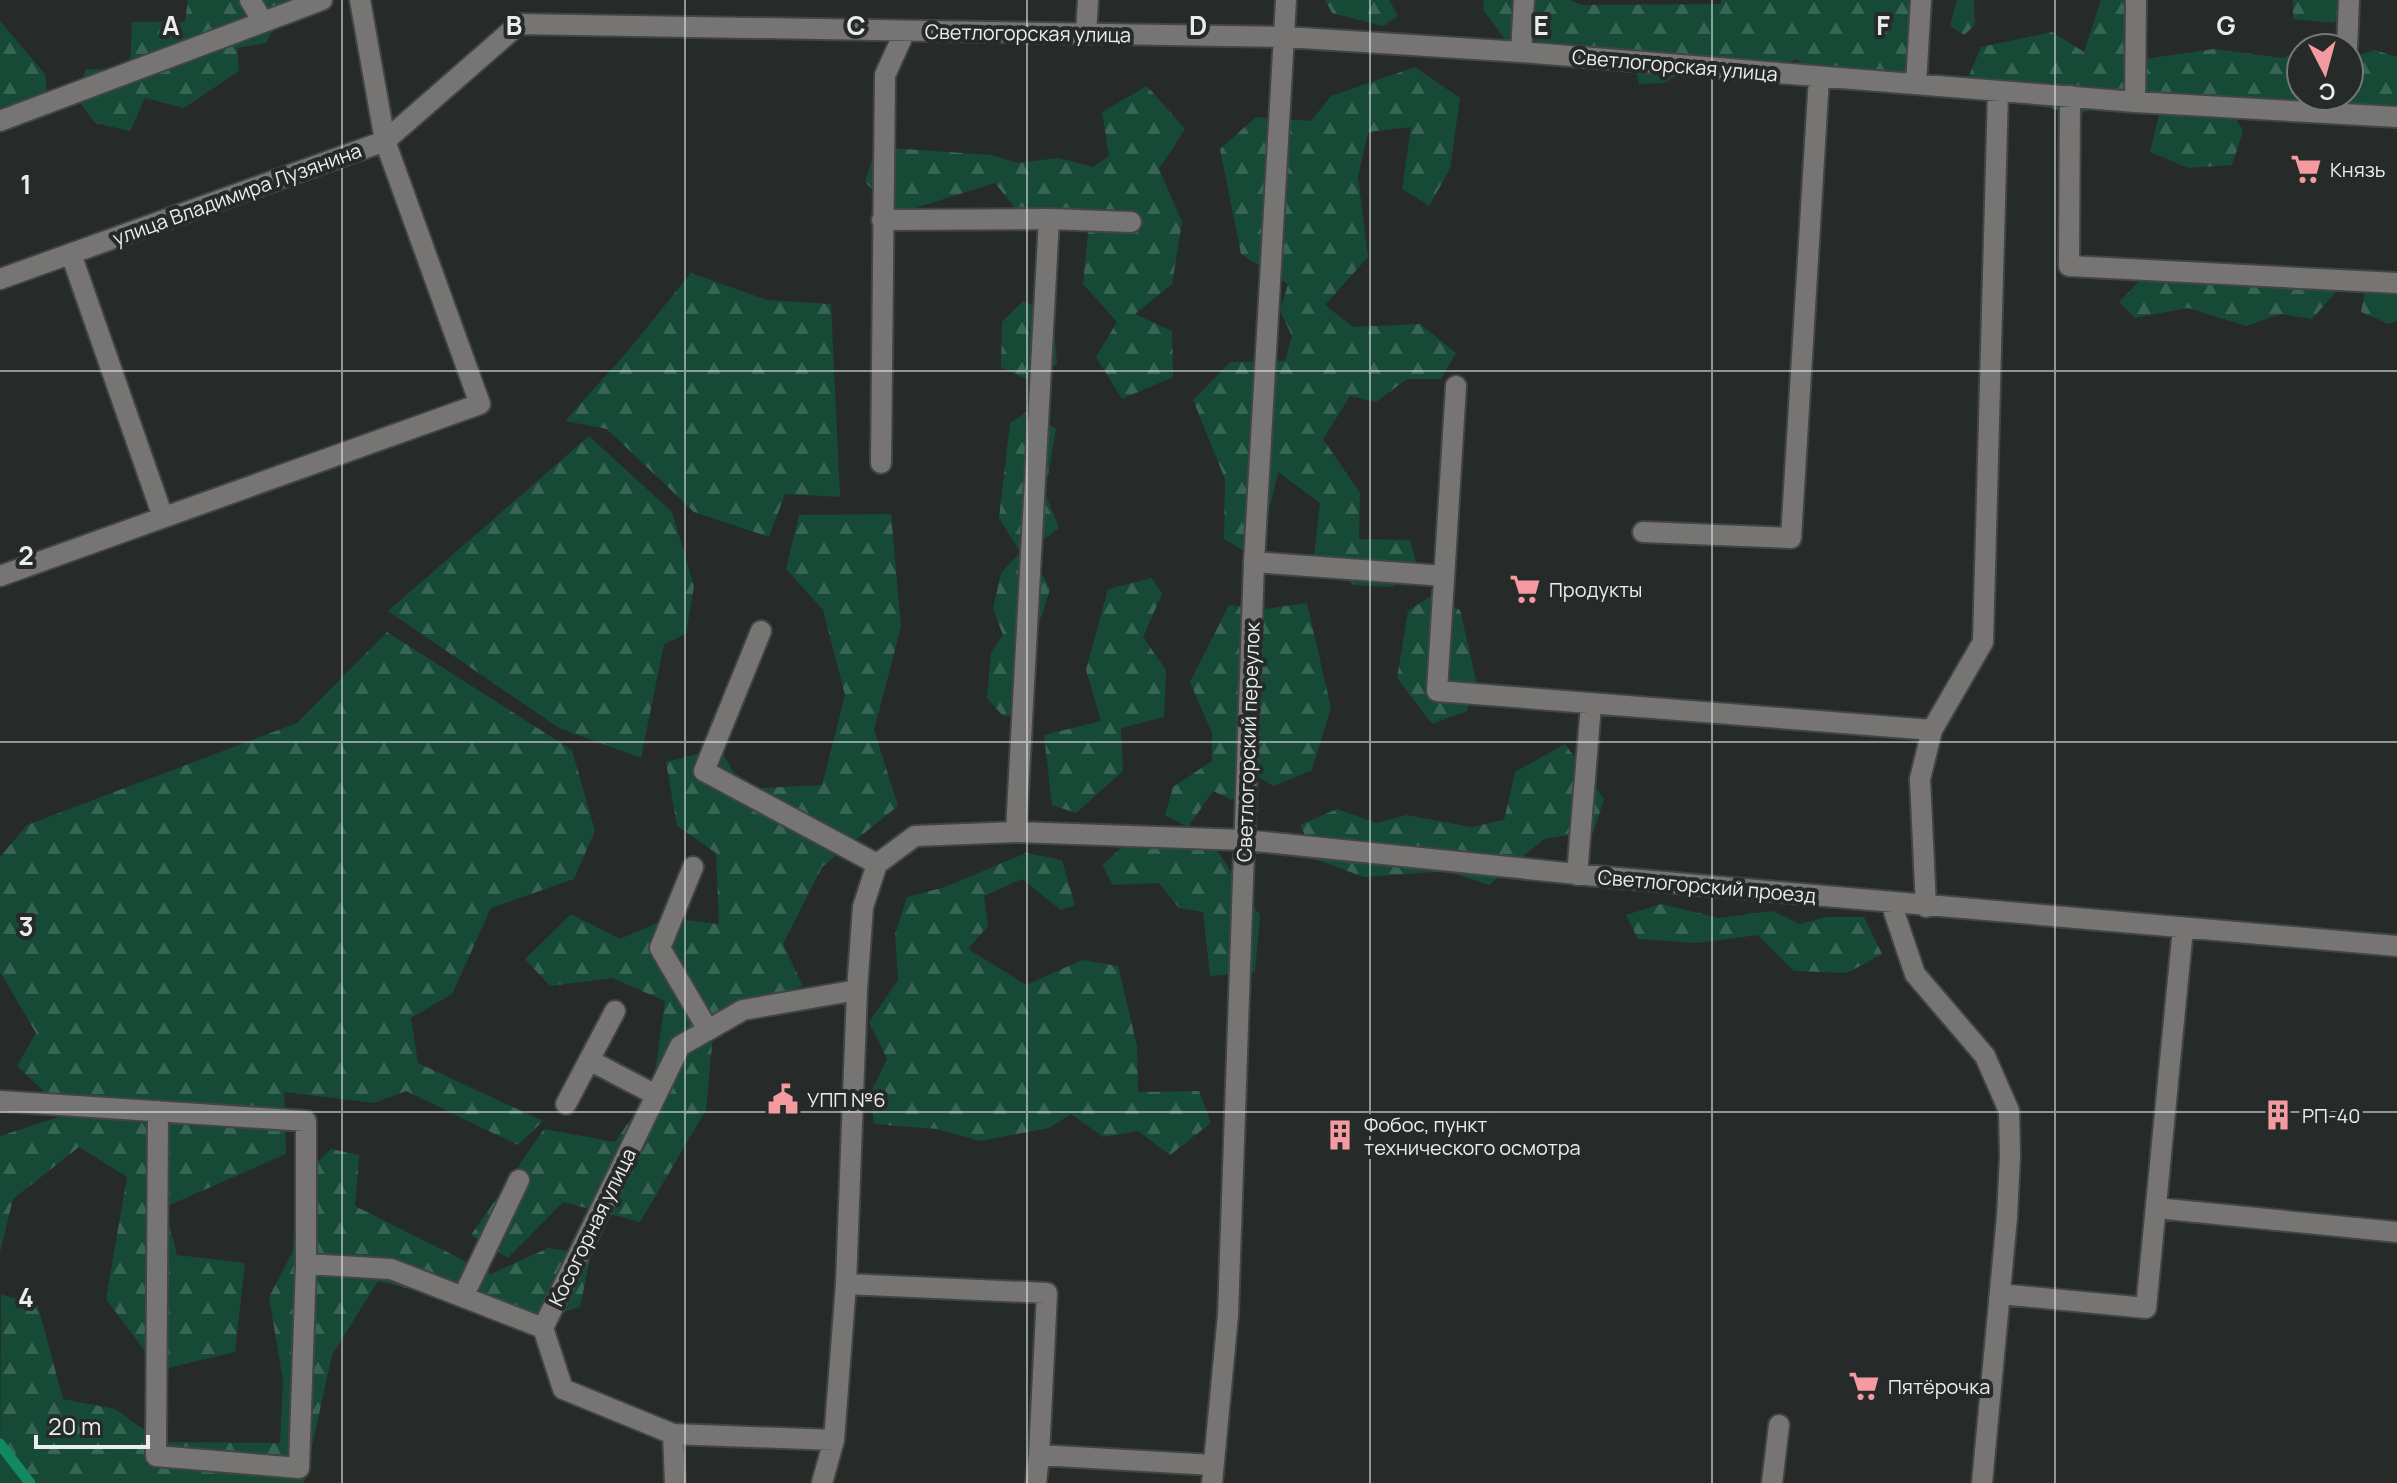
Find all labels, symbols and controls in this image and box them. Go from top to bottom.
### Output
text: A [162,7,180,43]
text: B [506,7,522,43]
text: C [846,7,866,43]
text: D [1189,7,1207,43]
text: E [1533,7,1549,43]
text: F [1876,7,1890,43]
text: G [2216,7,2236,43]
street label: Светлогорская улица [925,18,1131,48]
north arrow [2285,32,2365,112]
street label: Светлогорская улица [1571,43,1779,87]
text: С [2317,76,2337,108]
street label: улица Владимира Лузянина [109,136,365,252]
supermarket icon: Князь [2289,152,2323,186]
place label: Князь [2330,156,2386,183]
text: 1 [20,166,32,202]
text: 2 [18,537,34,573]
supermarket icon: Продукты [1508,572,1542,606]
place label: Продукты [1549,576,1642,603]
street label: Светлогорский переулок [1230,620,1266,862]
street label: Светлогорский проезд [1597,863,1817,909]
text: 3 [18,908,34,944]
public building icon: УПП №6 [766,1082,800,1116]
place label: УПП №6 [807,1086,886,1113]
building icon: РП-40 [2261,1098,2295,1132]
place label: РП-40 [2302,1102,2361,1129]
place label: Фобос, пункт технического осмотра [1364,1111,1581,1161]
building icon: Фобос, пункт технического осмотра [1323,1118,1357,1152]
street label: Косогорная улица [542,1143,642,1311]
text: 4 [18,1279,34,1315]
supermarket icon: Пятёрочка [1847,1369,1881,1403]
place label: Пятёрочка [1888,1373,1990,1400]
scale bar [36,1399,148,1449]
text: 20 m [48,1409,101,1442]

